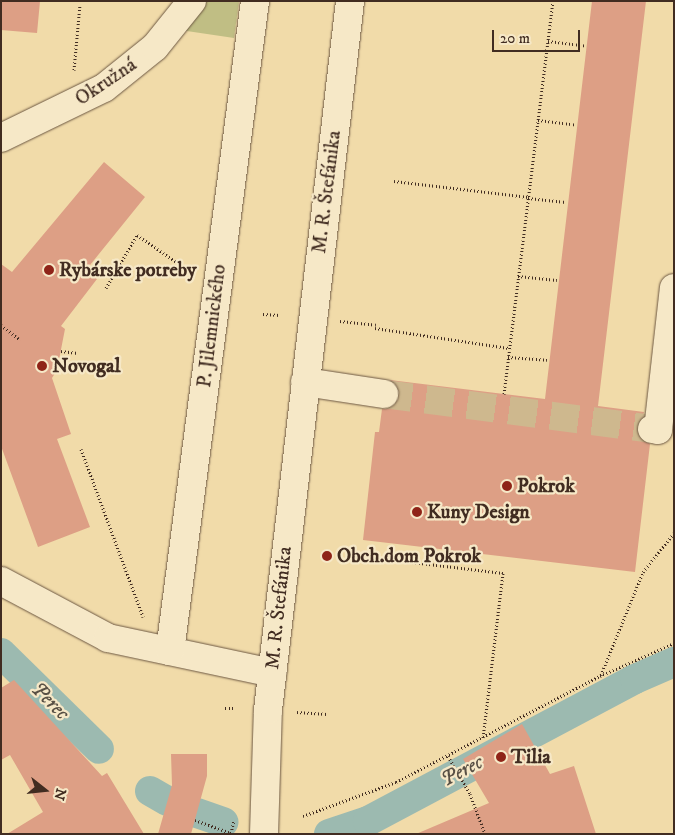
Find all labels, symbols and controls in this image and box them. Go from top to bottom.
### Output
scale bar [495,20,582,52]
text: 20 m [500,29,530,48]
street label: Okružná [71,53,141,111]
street label: M. R. Štefánika [308,129,346,255]
place label: Rybárske potreby [59,258,197,282]
street label: P. Jilemnického [193,263,231,389]
marker: Rybárske potreby [43,264,55,276]
place label: Novogal [52,354,120,378]
marker: Novogal [36,360,48,372]
place label: Pokrok [517,474,575,498]
marker: Pokrok [501,480,513,492]
place label: Kuny Design [427,500,530,524]
marker: Kuny Design [411,506,423,518]
place label: Obch.dom Pokrok [337,544,481,568]
street label: M. R. Štefánika [261,545,297,671]
marker: Obch.dom Pokrok [321,550,333,562]
water label: Perec [26,677,74,725]
place label: Tilia [511,745,551,769]
water label: Perec [437,750,487,792]
marker: Tilia [495,751,507,763]
north arrow [20,765,70,815]
text: N [49,786,70,802]

